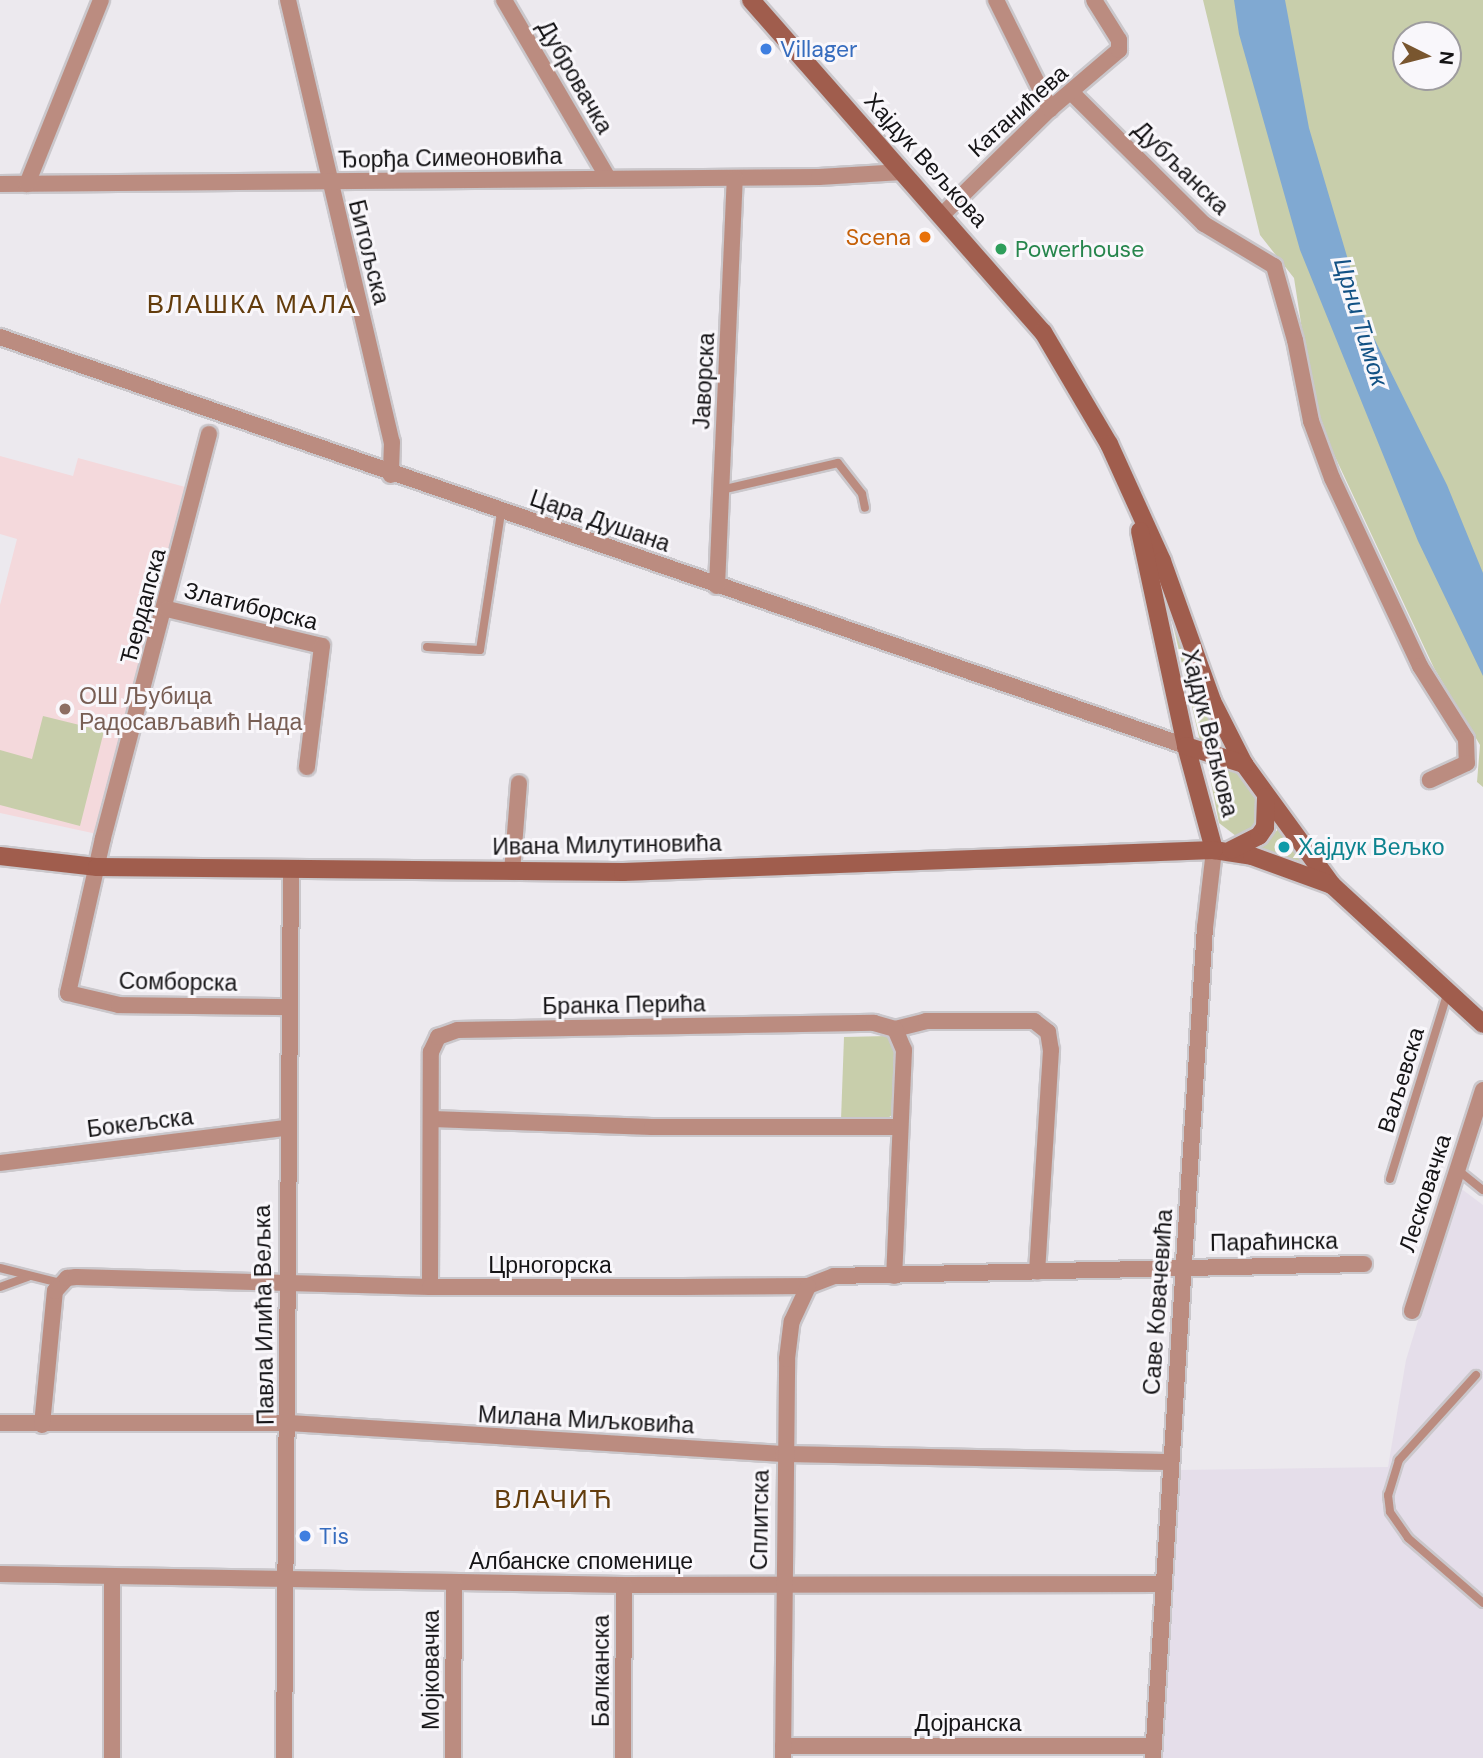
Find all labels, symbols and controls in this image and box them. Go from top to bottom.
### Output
street label: Дубровачка [532,15,618,139]
north arrow [1392,21,1462,91]
place label: Villager [780,35,858,63]
marker: Villager [758,41,774,57]
text: N [1433,50,1460,66]
street label: Катанићева [962,59,1074,163]
street label: Хајдук Вељкова [858,87,994,233]
street label: Дубљанска [1127,116,1235,220]
street label: Ђорђа Симеоновића [338,142,562,174]
street label: Битољска [343,197,395,307]
place label: Scena [846,223,911,251]
marker: Scena [917,229,933,245]
place label: Powerhouse [1015,235,1144,263]
marker: Powerhouse [993,241,1009,257]
water label: Црни Тимок [1328,254,1394,390]
district label: ВЛАШКА МАЛА [148,289,356,321]
street label: Јаворска [688,332,720,430]
street label: Цара Душана [526,484,674,558]
street label: Ђердапска [114,545,172,667]
street label: Златиборска [181,576,321,636]
street label: Хајдук Вељкова [1176,647,1244,819]
place label: ОШ Љубица Радосављавић Нада [79,682,302,736]
marker: ОШ Љубица Радосављавић Нада [57,701,73,717]
street label: Ивана Милутиновића [492,829,722,861]
place label: Хајдук Вељко [1298,833,1444,861]
marker: Хајдук Вељко [1276,839,1292,855]
street label: Сомборска [118,967,238,997]
street label: Бранка Перића [542,990,706,1020]
street label: Ваљевска [1372,1024,1430,1136]
street label: Бокељска [85,1103,195,1143]
street label: Лесковачка [1393,1131,1457,1255]
street label: Павла Илића Вељка [248,1205,280,1425]
street label: Саве Ковачевића [1138,1208,1178,1396]
street label: Параћинска [1210,1227,1338,1257]
street label: Црногорска [488,1251,612,1279]
street label: Милана Миљковића [477,1401,695,1439]
street label: Сплитска [745,1470,775,1570]
district label: ВЛАЧИЋ [495,1484,613,1516]
place label: Tis [319,1522,349,1550]
marker: Tis [297,1528,313,1544]
street label: Албанске споменице [469,1547,693,1575]
street label: Мојковачка [417,1610,445,1730]
street label: Балканска [587,1615,615,1727]
street label: Дојранска [915,1709,1021,1737]

